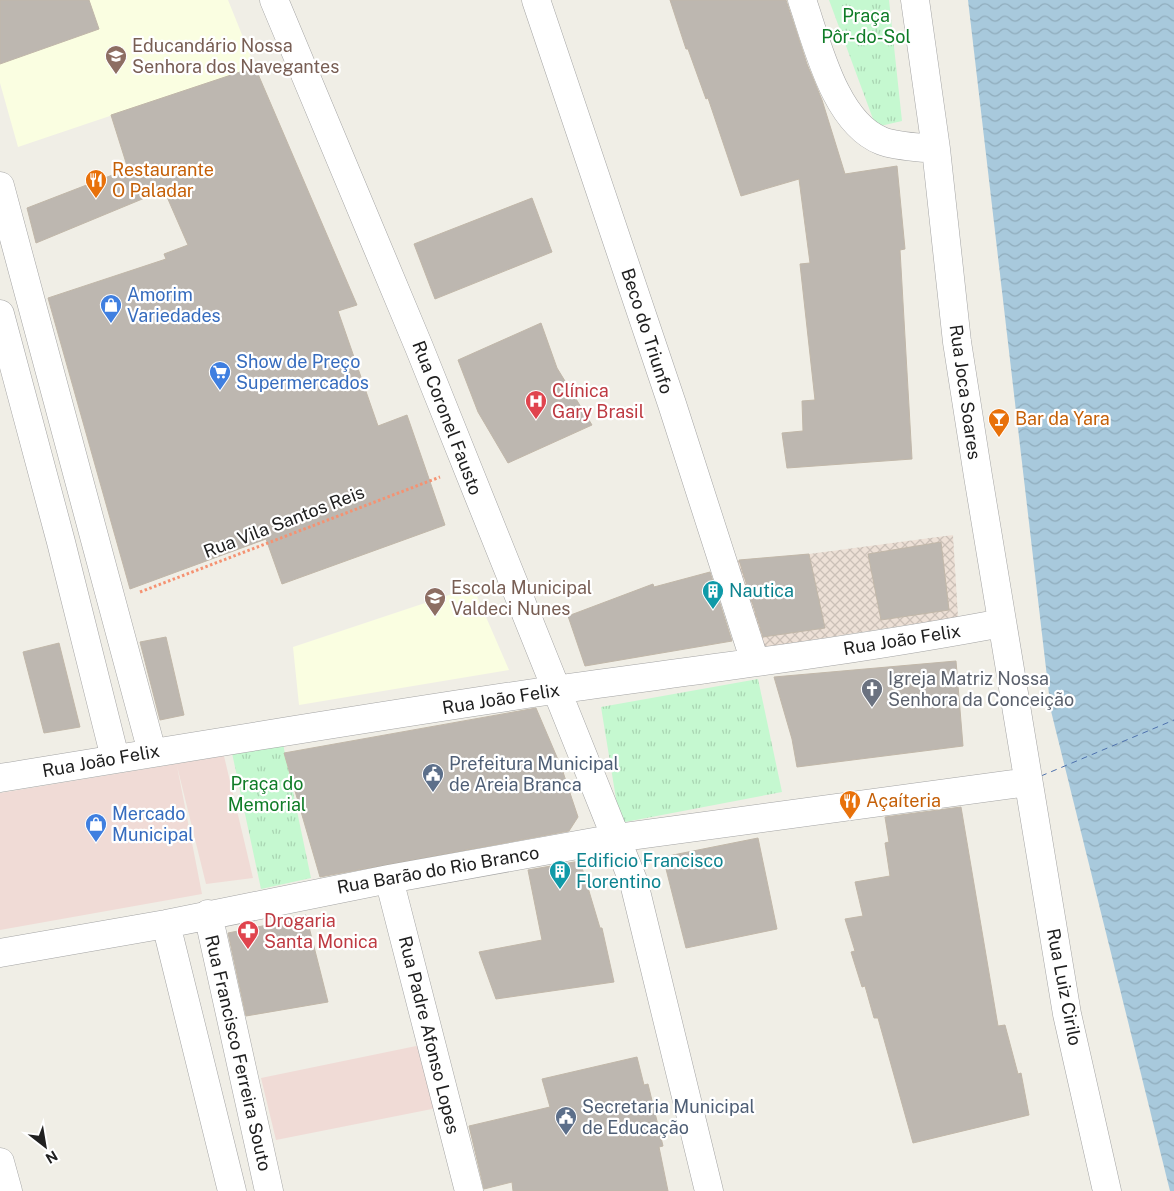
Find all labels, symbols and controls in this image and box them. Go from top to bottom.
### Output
park label: Praça Pôr-do-Sol [821,5,911,47]
place label: Educandário Nossa Senhora dos Navegantes [132,35,339,77]
school or university icon: Educandário Nossa Senhora dos Navegantes [104,44,128,75]
place label: Restaurante O Paladar [112,159,214,201]
restaurant icon: Restaurante O Paladar [84,168,108,199]
street label: Beco do Triunfo [617,265,678,396]
place label: Amorim Variedades [127,284,221,326]
shop icon: Amorim Variedades [99,293,123,324]
street label: Rua Joca Soares [946,323,985,461]
street label: Rua Coronel Fausto [408,338,487,498]
place label: Show de Preço Supermercados [236,351,369,393]
supermarket icon: Show de Preço Supermercados [208,360,232,391]
place label: Clínica Gary Brasil [552,380,644,422]
hospital icon: Clínica Gary Brasil [524,389,548,420]
bar icon: Bar da Yara [987,407,1011,438]
place label: Bar da Yara [1015,408,1110,429]
street label: Rua Vila Santos Reis [200,481,367,562]
place label: Escola Municipal Valdeci Nunes [451,577,592,619]
building icon: Nautica [701,579,725,610]
place label: Nautica [729,580,794,601]
school or university icon: Escola Municipal Valdeci Nunes [423,586,447,617]
street label: Rua João Felix [842,620,962,659]
place label: Igreja Matriz Nossa Senhora da Conceição [888,668,1074,710]
church icon: Igreja Matriz Nossa Senhora da Conceição [860,677,884,708]
street label: Rua João Felix [441,679,561,718]
street label: Rua João Felix [41,740,161,781]
place label: Prefeitura Municipal de Areia Branca [449,753,619,795]
public building icon: Prefeitura Municipal de Areia Branca [421,762,445,793]
park label: Praça do Memorial [228,773,306,815]
restaurant icon: Açaíteria [838,789,862,820]
place label: Açaíteria [866,790,941,811]
place label: Mercado Municipal [112,803,194,845]
shop icon: Mercado Municipal [84,812,108,843]
street label: Rua Barão do Rio Branco [335,841,541,898]
place label: Edificio Francisco Florentino [576,850,723,892]
building icon: Edificio Francisco Florentino [548,859,572,890]
place label: Drogaria Santa Monica [264,910,378,952]
pharmacy icon: Drogaria Santa Monica [236,919,260,950]
street label: Rua Luiz Cirilo [1043,926,1086,1047]
street label: Rua Francisco Ferreira Souto [201,933,276,1173]
street label: Rua Padre Afonso Lopes [395,934,464,1136]
place label: Secretaria Municipal de Educação [582,1096,755,1138]
public building icon: Secretaria Municipal de Educação [554,1105,578,1136]
north arrow [20,1121,70,1171]
text: N [43,1147,61,1167]

